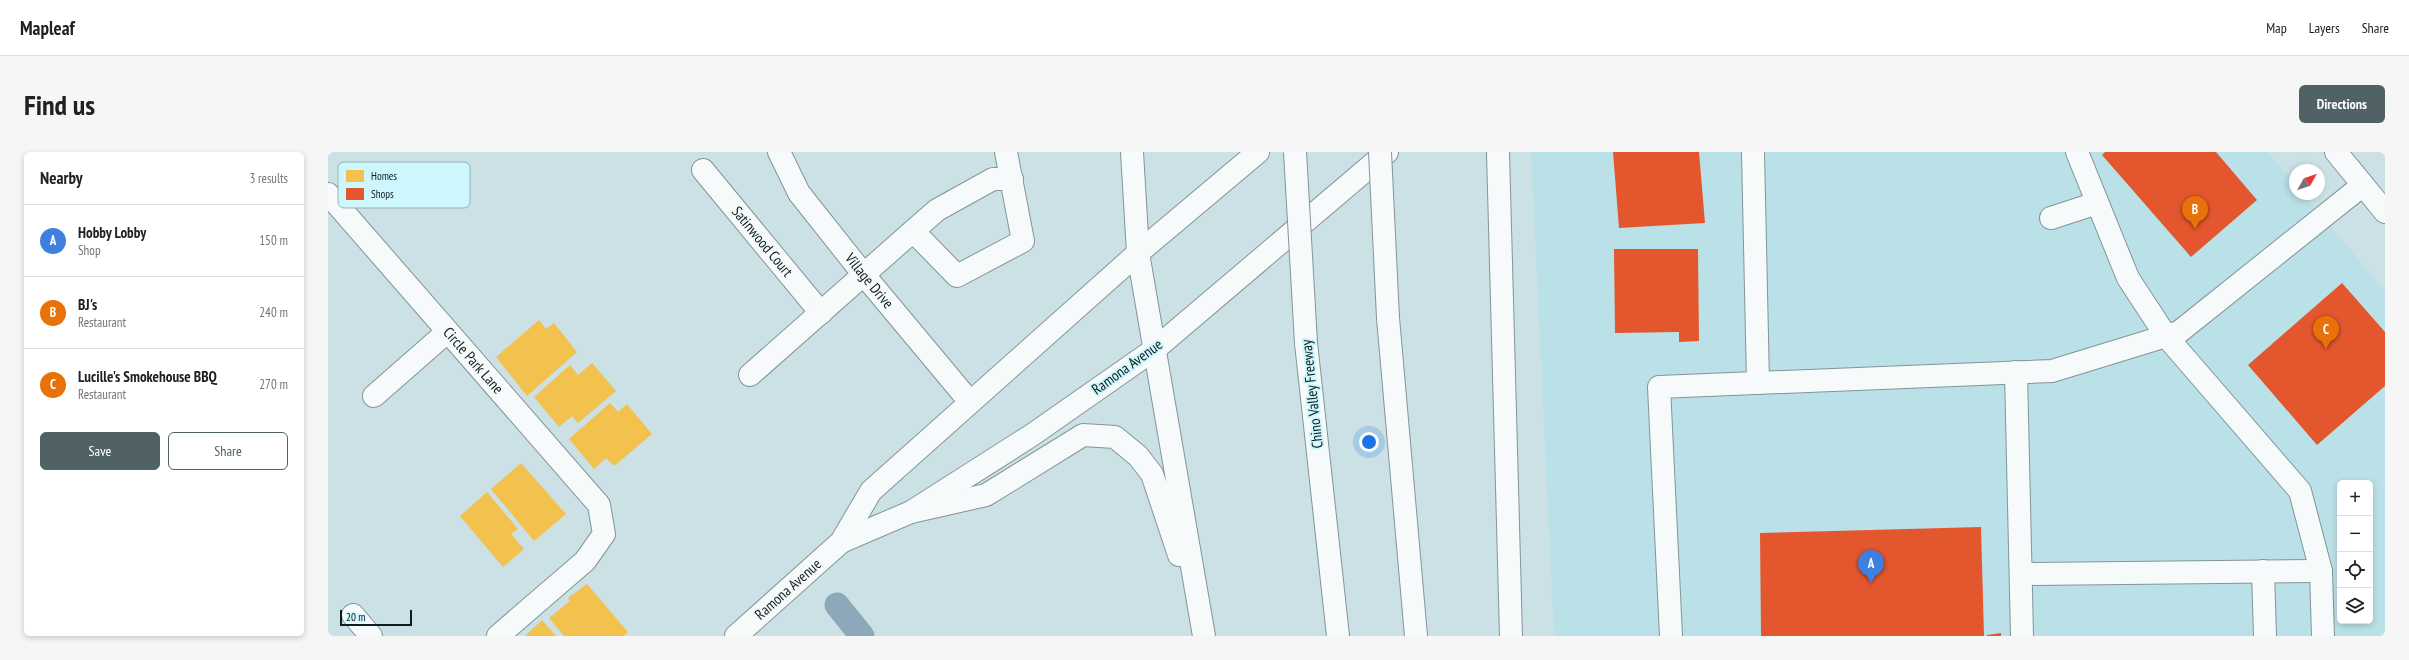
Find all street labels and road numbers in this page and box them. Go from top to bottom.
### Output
street label: Satinwood Court [728,202,797,281]
street label: Village Drive [841,248,898,312]
street label: Circle Park Lane [439,323,508,398]
street label: Ramona Avenue [1088,335,1166,399]
street label: Chino Valley Freeway [1296,338,1327,449]
street label: Ramona Avenue [751,554,825,624]

